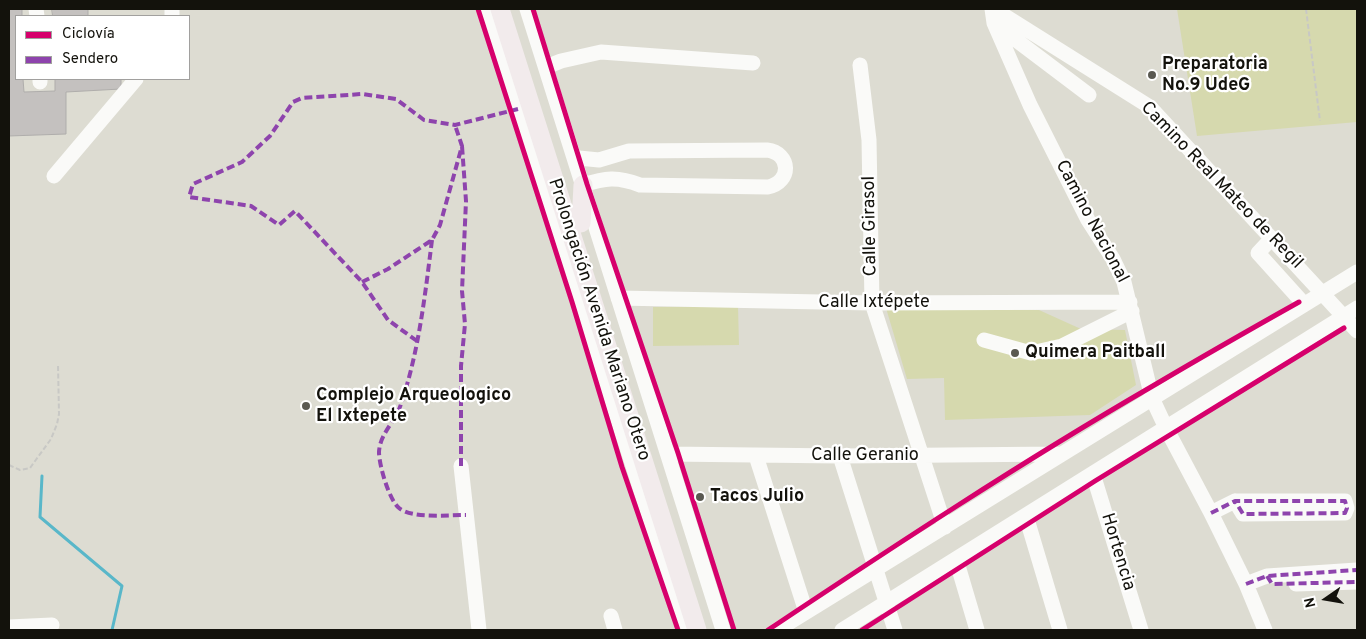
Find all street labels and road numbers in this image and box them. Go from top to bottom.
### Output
street label: Camino Real Mateo de Regil [1135,98,1307,274]
street label: Camino Nacional [1050,157,1132,287]
street label: Prolongación Avenida Mariano Otero [542,176,654,464]
street label: Calle Girasol [859,176,883,276]
street label: Calle Ixtépete [818,292,930,314]
street label: Calle Geranio [811,445,919,467]
street label: Hortencia [1095,511,1139,593]

